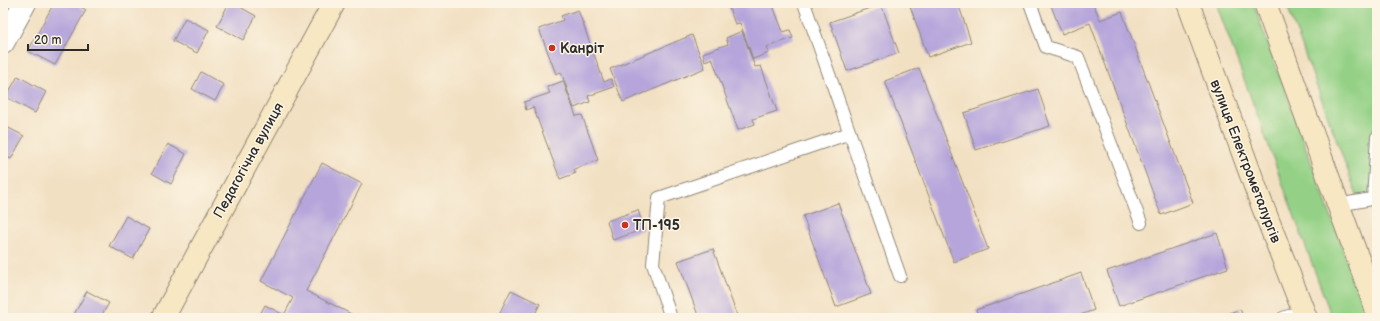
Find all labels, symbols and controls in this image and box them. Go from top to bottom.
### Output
scale bar [28,26,88,52]
text: 20 m [34,33,61,48]
place label: Канріт [560,40,604,57]
marker: Канріт [547,43,557,53]
street label: вулиця Електрометалургів [1207,77,1285,246]
street label: Педагогічна вулиця [210,99,287,221]
place label: ТП-195 [633,217,680,234]
marker: ТП-195 [620,220,630,230]

